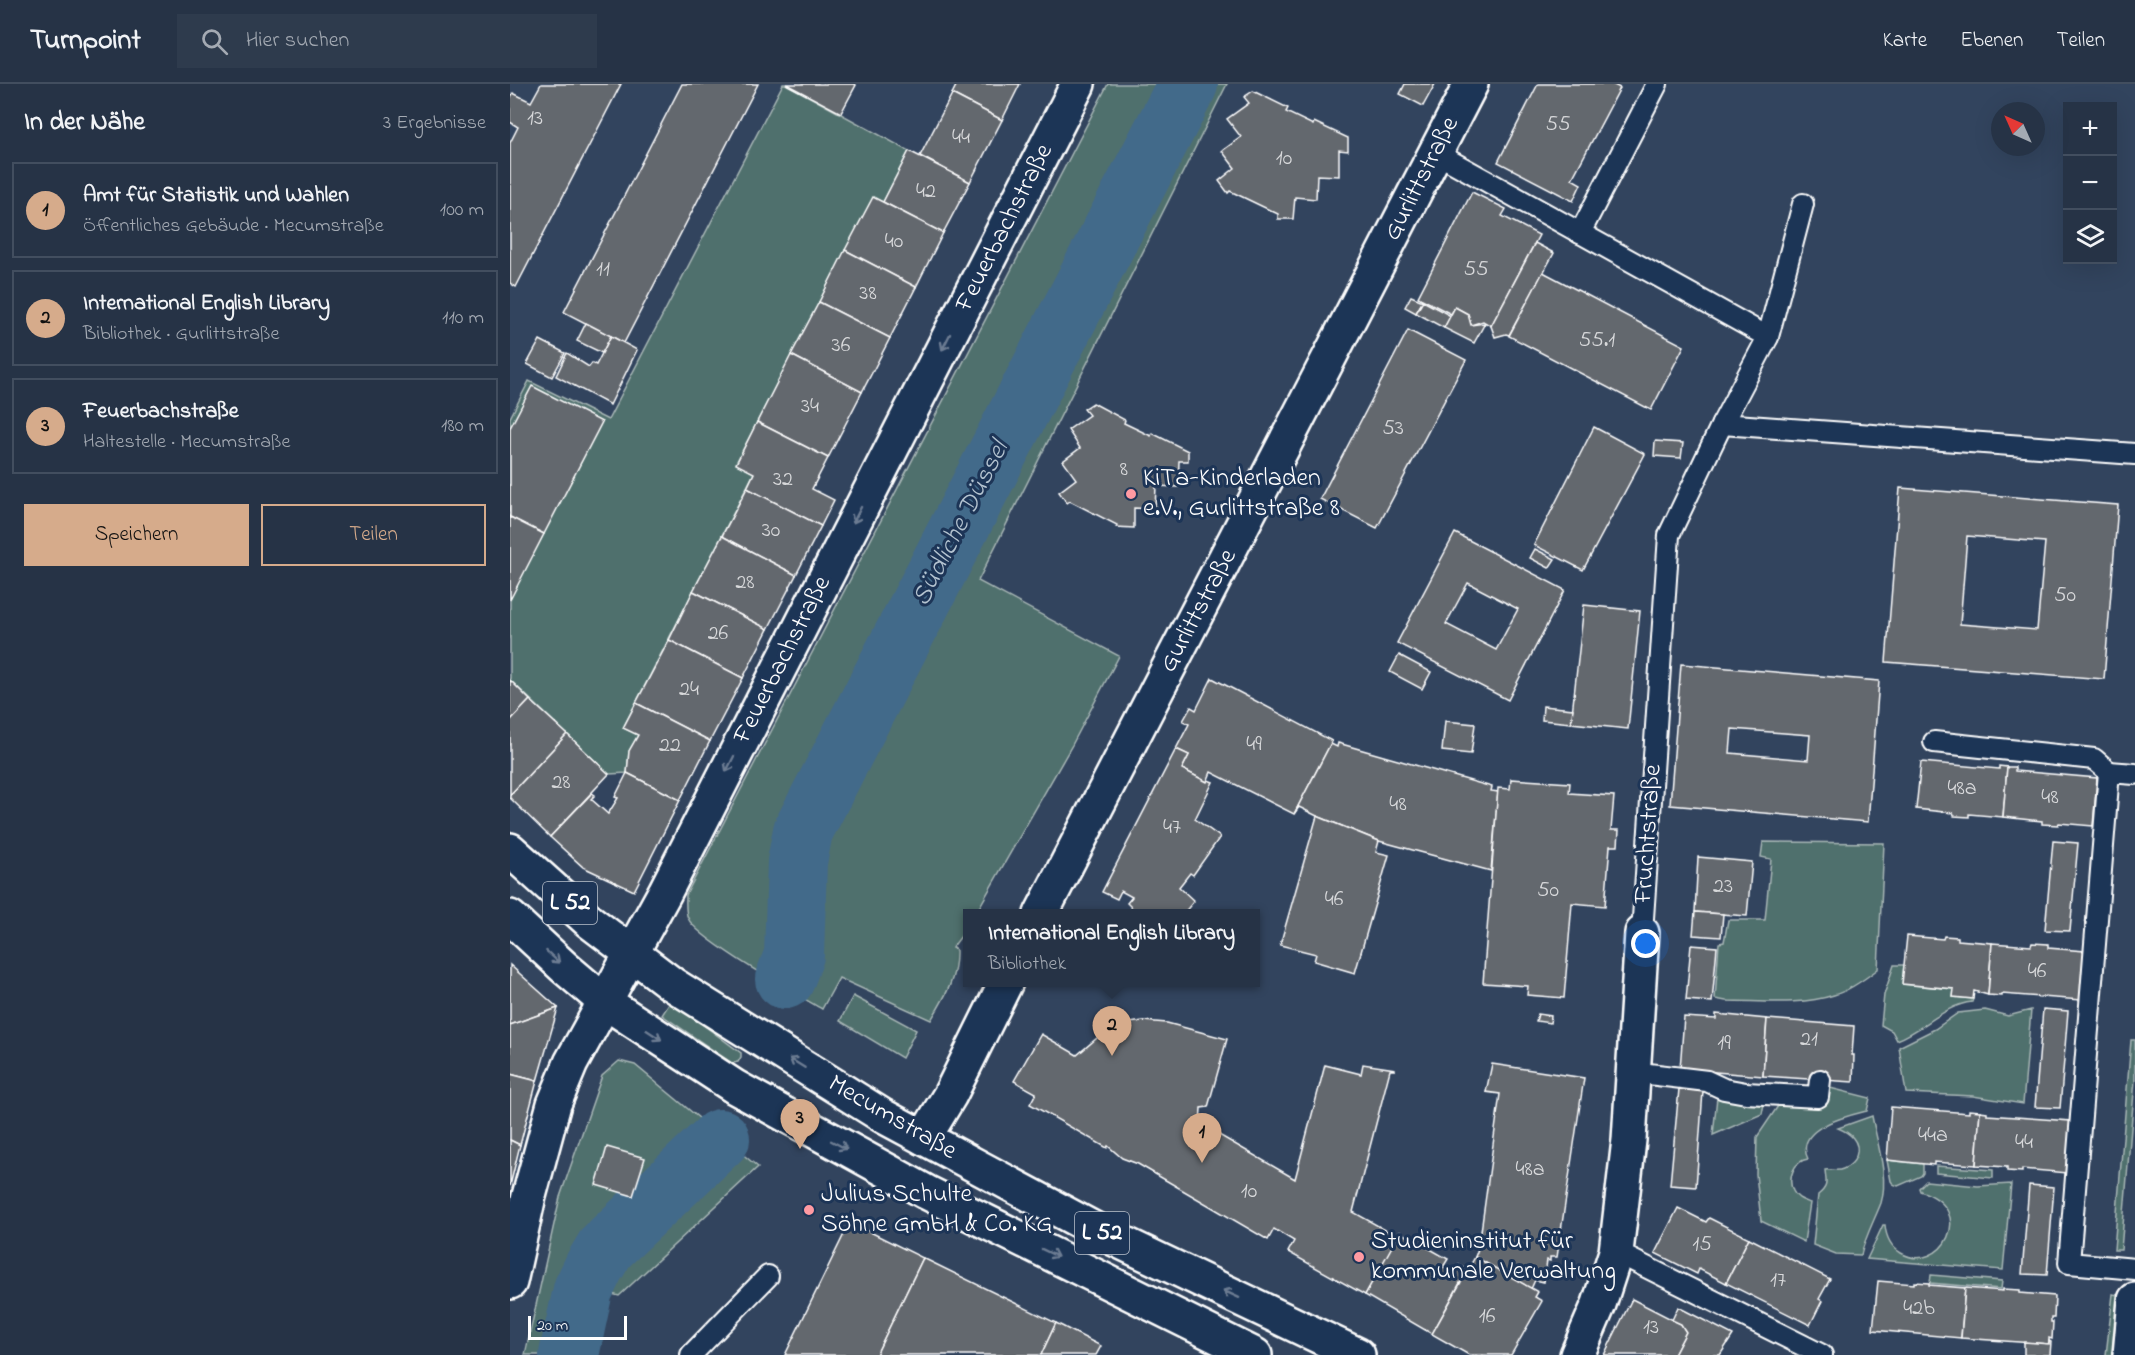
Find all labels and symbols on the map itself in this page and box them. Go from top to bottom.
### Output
north arrow [1991,102,2045,156]
house number: 13 [527,103,543,135]
house number: 55 [1545,109,1571,141]
street label: Gurlittstraße [1374,110,1470,248]
house number: 44 [952,122,970,154]
street label: Feuerbachstraße [946,137,1064,319]
house number: 10 [1276,143,1292,175]
house number: 42 [916,176,936,208]
house number: 40 [885,226,903,258]
house number: 11 [596,254,610,286]
house number: 55 [1463,254,1489,286]
house number: 38 [859,278,877,310]
house number: 55.1 [1579,325,1615,357]
house number: 36 [832,330,851,362]
one-way arrow [940,332,951,350]
house number: 34 [801,391,819,423]
house number: 53 [1382,413,1404,445]
water label: Südliche Düssel [903,432,1021,613]
house number: 8 [1120,454,1128,486]
place label: KiTa-Kinderladen e.V., Gurlittstraße 8 [1143,460,1340,528]
house number: 32 [773,464,793,496]
marker: KiTa-Kinderladen e.V., Gurlittstraße 8 [1124,487,1138,501]
one-way arrow [851,506,862,524]
house number: 30 [762,515,780,547]
street label: Gurlittstraße [1151,542,1248,680]
house number: 28 [735,567,755,599]
street label: Feuerbachstraße [724,569,842,751]
house number: 50 [2054,580,2076,612]
house number: 26 [708,618,729,650]
house number: 24 [679,674,699,706]
house number: 49 [1246,729,1262,761]
house number: 22 [659,730,681,762]
one-way arrow [724,754,735,772]
street label: Fruchtstraße [1625,763,1673,906]
house number: 28 [551,767,571,799]
house number: 48a [1947,773,1977,805]
house number: 48 [2041,782,2059,814]
house number: 48 [1389,789,1407,821]
house number: 47 [1163,812,1181,844]
house number: 23 [1713,871,1733,903]
house number: 50 [1537,875,1559,907]
road number: L 52 [543,882,597,924]
house number: 46 [1325,884,1344,916]
your location [1631,929,1660,958]
one-way arrow [545,950,560,964]
house number: 46 [2028,956,2047,988]
pin: 2 [1092,1006,1132,1056]
house number: 21 [1800,1024,1818,1056]
house number: 19 [1717,1028,1731,1060]
one-way arrow [645,1029,661,1041]
one-way arrow [789,1057,806,1069]
street label: Mecumstraße [820,1066,964,1170]
pin: 3 [780,1100,820,1149]
pin: 1 [1182,1114,1222,1163]
house number: 44a [1918,1120,1948,1152]
house number: 44 [2015,1127,2033,1159]
one-way arrow [830,1139,847,1151]
house number: 48a [1515,1154,1545,1186]
place label: Julius Schulte Söhne GmbH & Co. KG [821,1176,1052,1244]
house number: 10 [1241,1176,1257,1208]
marker: Julius Schulte Söhne GmbH & Co. KG [802,1203,816,1217]
road number: L 52 [1075,1212,1129,1254]
place label: Studieninstitut für kommunale Verwaltung [1371,1223,1616,1291]
house number: 15 [1692,1229,1712,1261]
one-way arrow [1041,1248,1059,1260]
marker: Studieninstitut für kommunale Verwaltung [1352,1250,1366,1264]
house number: 17 [1770,1265,1786,1297]
one-way arrow [1223,1287,1241,1299]
house number: 42b [1903,1293,1935,1325]
house number: 16 [1479,1301,1496,1333]
house number: 13 [1643,1312,1659,1344]
scale bar [528,1313,627,1340]

